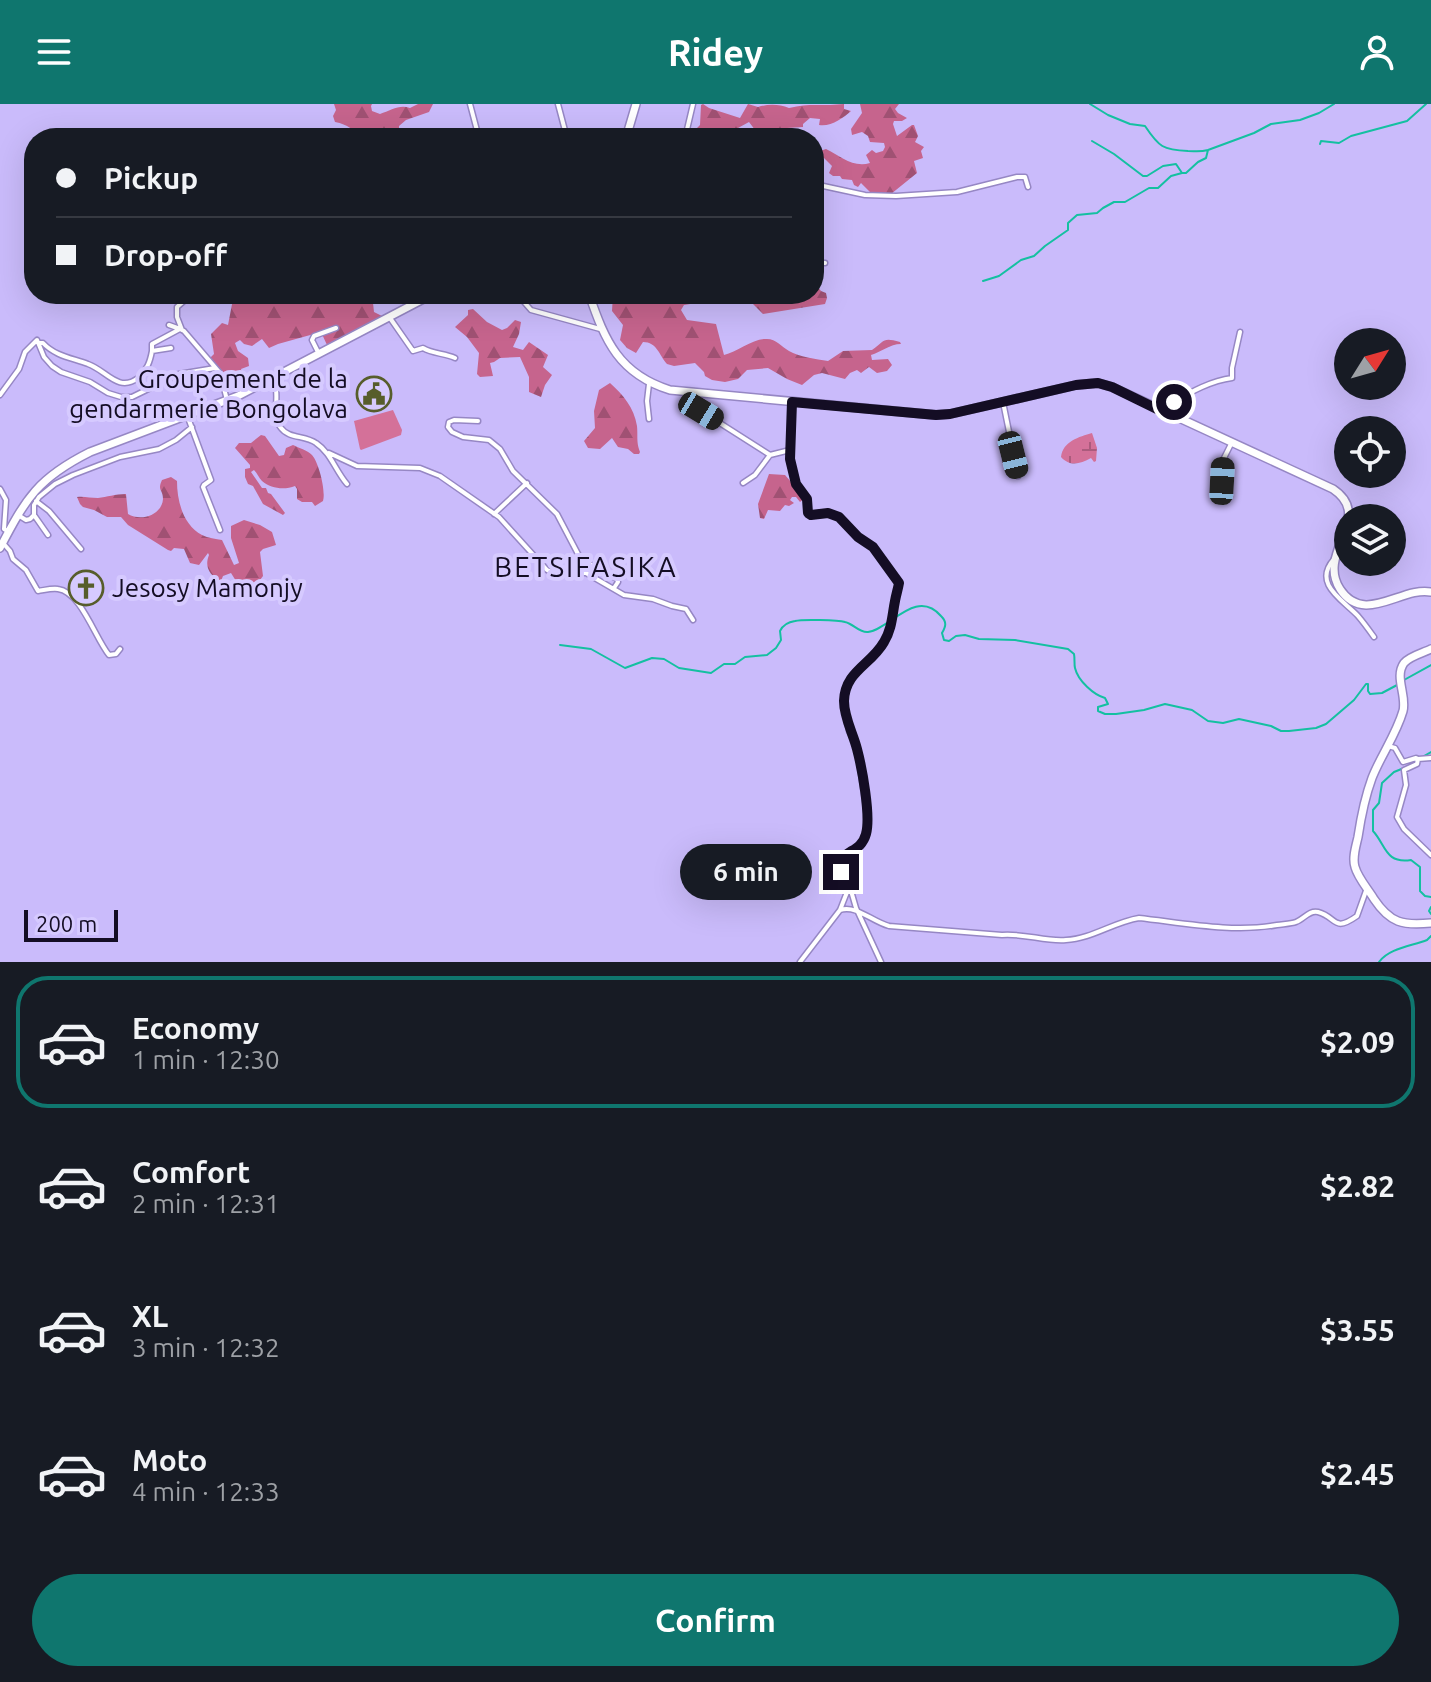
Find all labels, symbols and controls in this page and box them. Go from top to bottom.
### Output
icon: menu [32,30,76,74]
icon: person [1355,30,1399,74]
text: Ridey [668,32,763,73]
text: Pickup [104,161,198,195]
text: Drop-off [104,238,227,272]
north arrow [1334,328,1406,400]
map controls [1334,328,1406,576]
place label: Groupement de la gendarmerie Bongolava [69,364,348,423]
public building icon: Groupement de la gendarmerie Bongolava [355,375,393,413]
route start [1156,384,1192,420]
car [674,388,728,434]
button: locate [1334,416,1406,488]
car [996,429,1030,481]
car [1209,456,1235,506]
button: layers [1334,504,1406,576]
district label: BETSIFASIKA [494,551,678,582]
church icon: Jesosy Mamonjy [67,569,105,607]
place label: Jesosy Mamonjy [112,573,303,602]
callout: 6 min [681,844,813,900]
route end [823,854,859,890]
text: 6 min [713,857,779,886]
scale bar [24,906,118,942]
text: 200 m [36,911,97,936]
icon: car [36,1006,108,1078]
text: Economy [132,1011,259,1045]
text: $2.09 [1320,1025,1395,1059]
text: 1 min · 12:30 [132,1045,280,1074]
icon: car [36,1150,108,1222]
text: Comfort [132,1155,250,1189]
text: $2.82 [1320,1169,1395,1203]
text: 2 min · 12:31 [132,1189,280,1218]
icon: car [36,1294,108,1366]
text: XL [132,1299,168,1333]
text: $3.55 [1320,1313,1395,1347]
text: 3 min · 12:32 [132,1333,280,1362]
icon: car [36,1438,108,1510]
text: Moto [132,1443,207,1477]
text: $2.45 [1320,1457,1395,1491]
text: 4 min · 12:33 [132,1477,280,1506]
button: Confirm [32,1574,1399,1666]

